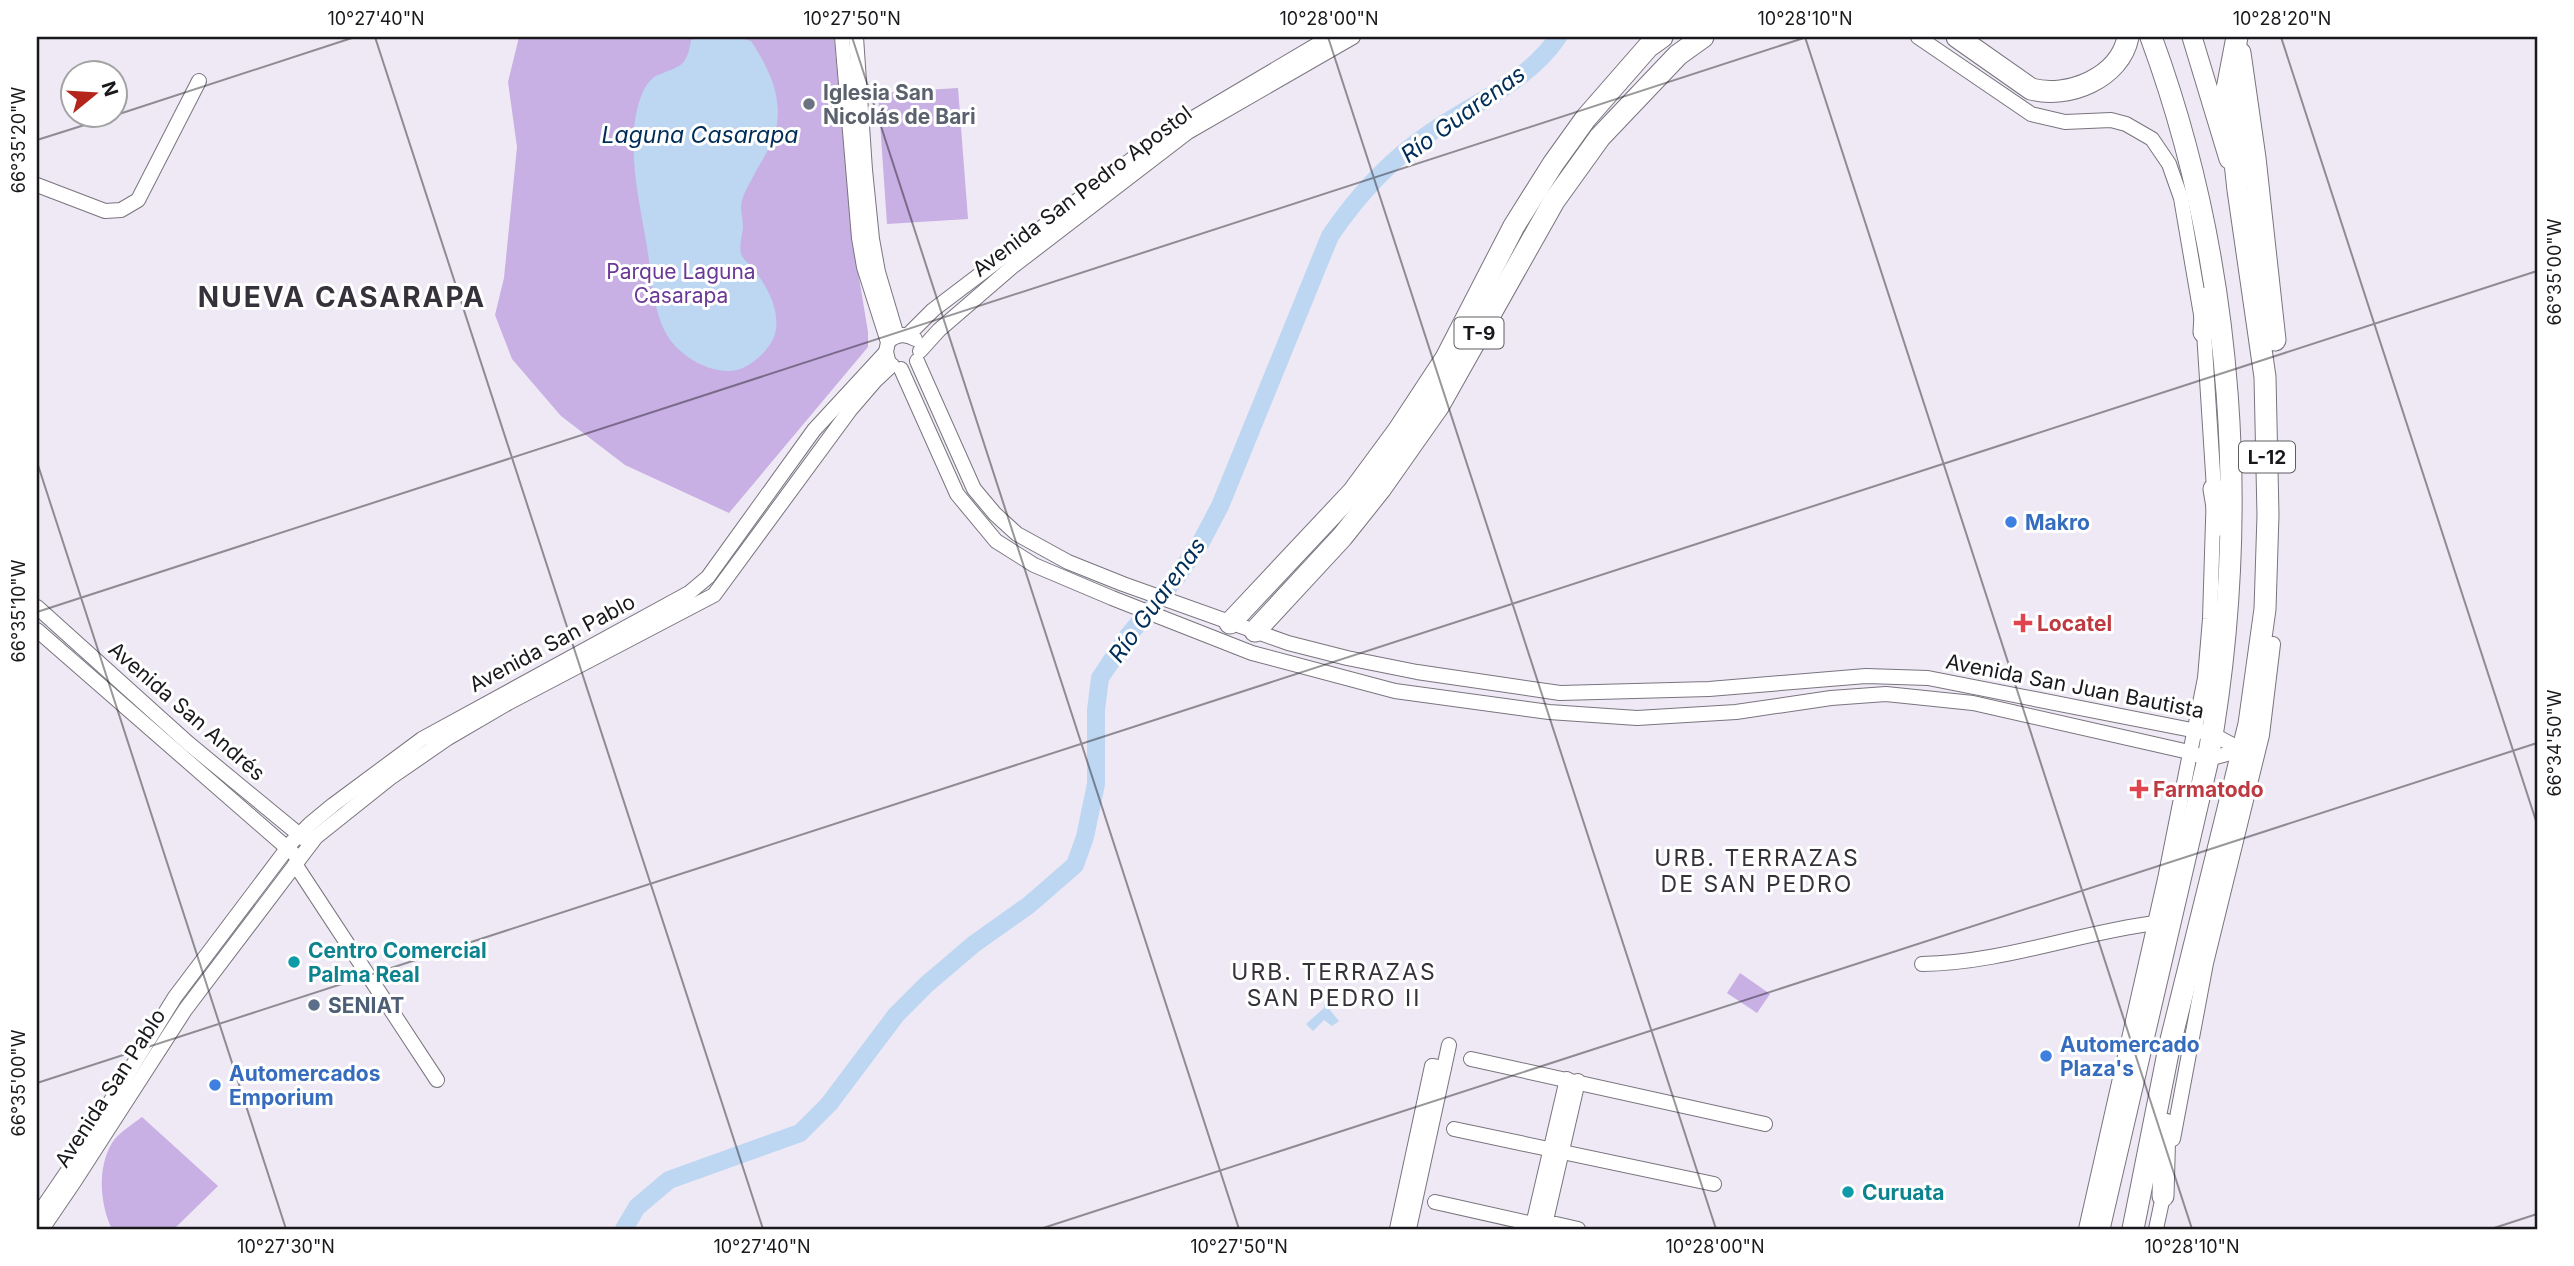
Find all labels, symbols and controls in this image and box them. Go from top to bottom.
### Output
text: 10°27'40"N [327,8,425,29]
text: 10°27'50"N [803,8,901,29]
text: 10°28'00"N [1279,8,1379,29]
text: 10°28'10"N [1757,8,1853,29]
text: 10°28'20"N [2233,8,2331,29]
water label: Río Guarenas [1395,59,1531,169]
north arrow [60,60,130,130]
text: N [97,78,123,99]
place label: Iglesia San Nicolás de Bari [823,80,976,129]
text: 66°35'20"W [8,87,29,193]
marker: Iglesia San Nicolás de Bari [801,96,817,112]
street label: Avenida San Pedro Apostol [967,100,1197,282]
water label: Laguna Casarapa [602,121,798,149]
text: 66°35'00"W [2544,218,2565,325]
park label: Parque Laguna Casarapa [606,259,756,308]
district label: NUEVA CASARAPA [198,280,486,314]
road number: T-9 [1454,318,1504,348]
road number: L-12 [2239,442,2295,472]
place label: Makro [2025,510,2090,535]
marker: Makro [2003,514,2019,530]
water label: Río Guarenas [1102,532,1212,668]
text: 66°35'10"W [8,559,29,662]
street label: Avenida San Pablo [465,589,639,697]
place label: Locatel [2037,611,2112,636]
marker: Locatel [2015,615,2031,631]
street label: Avenida San Andrés [104,636,270,786]
street label: Avenida San Juan Bautista [1944,649,2206,723]
text: 66°34'50"W [2544,689,2565,797]
place label: Farmatodo [2153,777,2264,802]
marker: Farmatodo [2131,781,2147,797]
district label: URB. TERRAZAS DE SAN PEDRO [1654,844,1860,898]
place label: Centro Comercial Palma Real [308,938,487,987]
marker: Centro Comercial Palma Real [286,954,302,970]
district label: URB. TERRAZAS SAN PEDRO II [1231,958,1437,1012]
place label: SENIAT [328,993,404,1018]
marker: SENIAT [306,997,322,1013]
street label: Avenida San Pablo [49,1004,171,1172]
text: 66°35'00"W [8,1029,29,1136]
place label: Automercado Plaza's [2060,1032,2200,1081]
marker: Automercado Plaza's [2038,1048,2054,1064]
place label: Automercados Emporium [229,1061,380,1110]
marker: Automercados Emporium [207,1077,223,1093]
place label: Curuata [1862,1180,1944,1205]
marker: Curuata [1840,1184,1856,1200]
text: 10°27'30"N [237,1236,335,1257]
text: 10°27'40"N [713,1236,811,1257]
text: 10°27'50"N [1190,1236,1288,1257]
text: 10°28'00"N [1665,1236,1765,1257]
text: 10°28'10"N [2144,1236,2240,1257]

